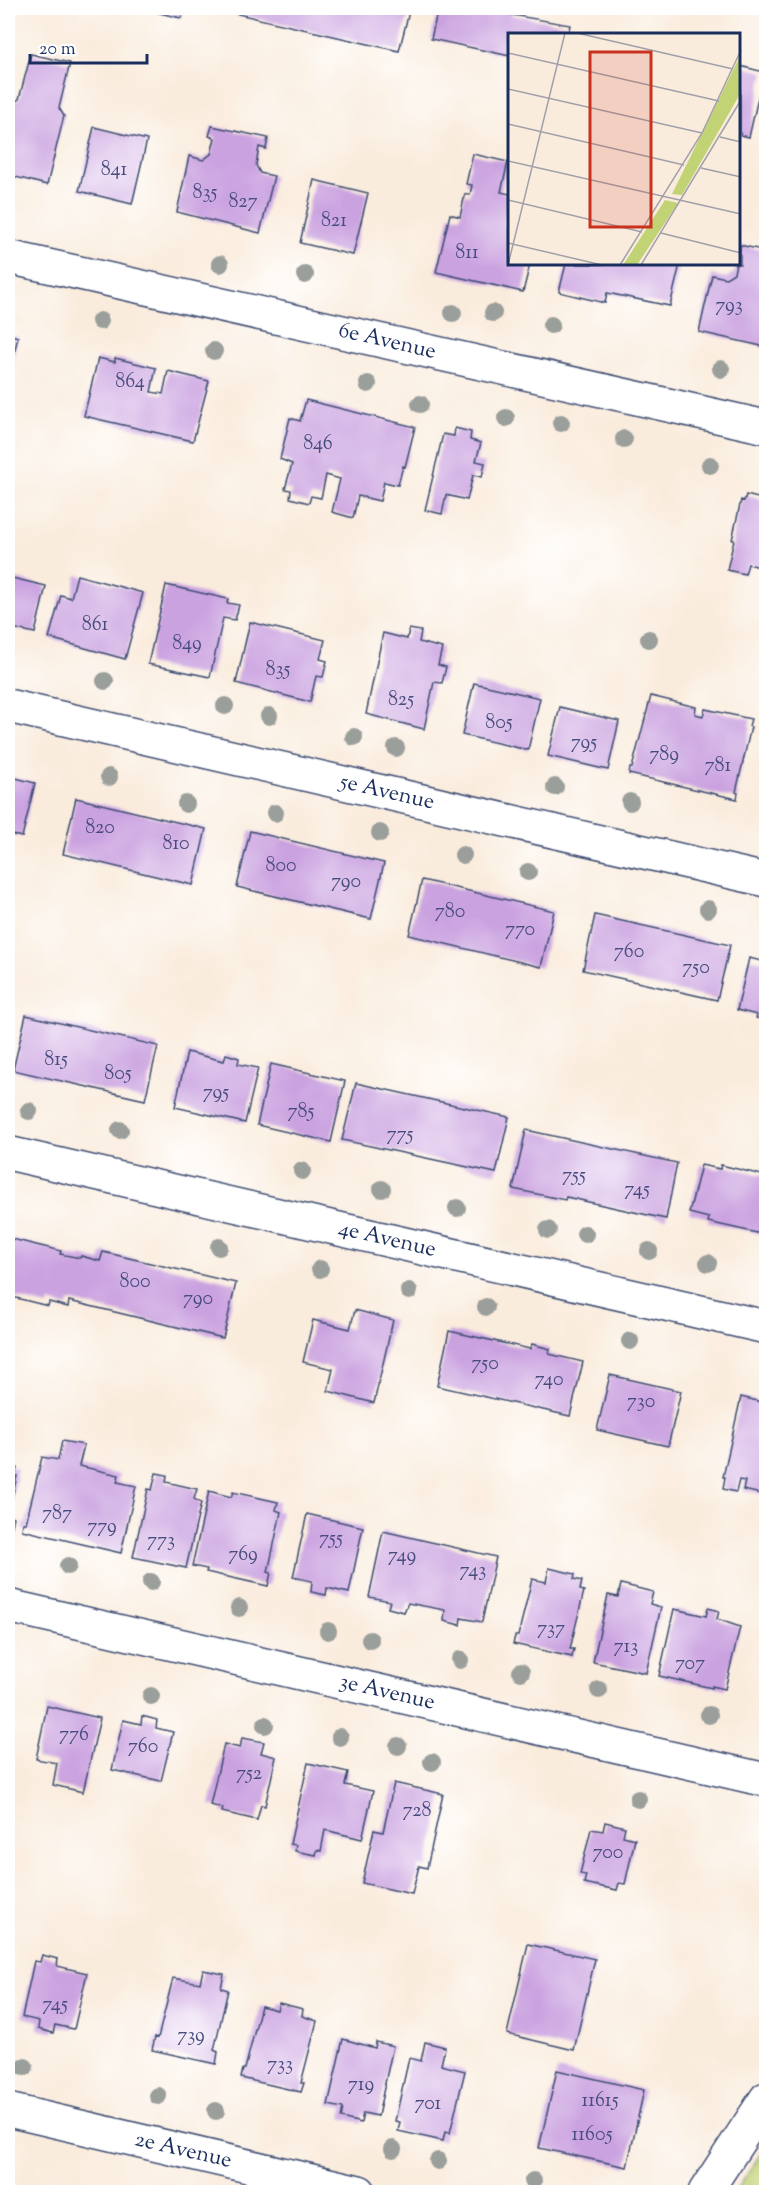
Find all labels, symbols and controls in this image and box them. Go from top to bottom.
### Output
scale bar [30,27,147,65]
inset map [508,33,741,266]
text: 20 m [39,37,76,63]
house number: 841 [101,156,128,185]
house number: 835 [193,179,218,208]
house number: 827 [228,188,258,217]
house number: 821 [321,207,347,236]
house number: 811 [455,239,479,268]
house number: 793 [715,292,743,321]
street label: 6e Avenue [335,315,439,369]
house number: 864 [115,368,145,397]
house number: 846 [303,430,333,459]
house number: 861 [82,611,108,640]
house number: 849 [172,630,202,659]
house number: 835 [266,656,291,685]
house number: 825 [388,686,414,715]
house number: 805 [485,709,513,738]
house number: 795 [571,729,597,758]
house number: 789 [649,741,679,770]
house number: 781 [705,752,732,781]
street label: 5e Avenue [335,766,437,819]
house number: 820 [85,814,115,843]
house number: 810 [162,830,190,859]
house number: 800 [265,852,297,881]
house number: 790 [331,868,361,897]
house number: 780 [435,898,465,927]
house number: 770 [505,916,535,945]
house number: 760 [614,938,644,967]
house number: 750 [682,954,710,983]
house number: 815 [44,1046,68,1075]
house number: 805 [104,1060,132,1089]
house number: 795 [203,1079,229,1108]
house number: 785 [288,1098,315,1127]
house number: 775 [387,1121,414,1150]
house number: 755 [562,1162,586,1191]
house number: 745 [624,1176,650,1205]
street label: 4e Avenue [335,1213,439,1267]
house number: 800 [119,1268,151,1297]
house number: 790 [183,1285,213,1314]
house number: 750 [471,1350,499,1379]
house number: 740 [534,1366,564,1395]
house number: 730 [627,1388,655,1417]
house number: 787 [42,1500,72,1529]
house number: 779 [87,1513,117,1542]
house number: 755 [319,1525,343,1554]
house number: 773 [147,1527,175,1556]
house number: 769 [228,1541,258,1570]
house number: 749 [388,1542,416,1571]
house number: 743 [460,1557,486,1586]
house number: 737 [537,1615,565,1644]
house number: 713 [614,1633,638,1662]
house number: 707 [675,1650,705,1679]
street label: 3e Avenue [336,1666,438,1720]
house number: 776 [59,1721,89,1750]
house number: 760 [128,1733,158,1762]
house number: 752 [236,1760,262,1789]
house number: 728 [402,1797,432,1826]
house number: 700 [593,1839,623,1868]
house number: 745 [42,1991,68,2020]
house number: 739 [177,2022,205,2051]
house number: 733 [267,2051,293,2080]
house number: 719 [348,2071,374,2100]
house number: 11615 [582,2087,619,2116]
house number: 701 [415,2090,442,2119]
house number: 11605 [572,2121,613,2150]
street label: 2e Avenue [131,2124,235,2178]

